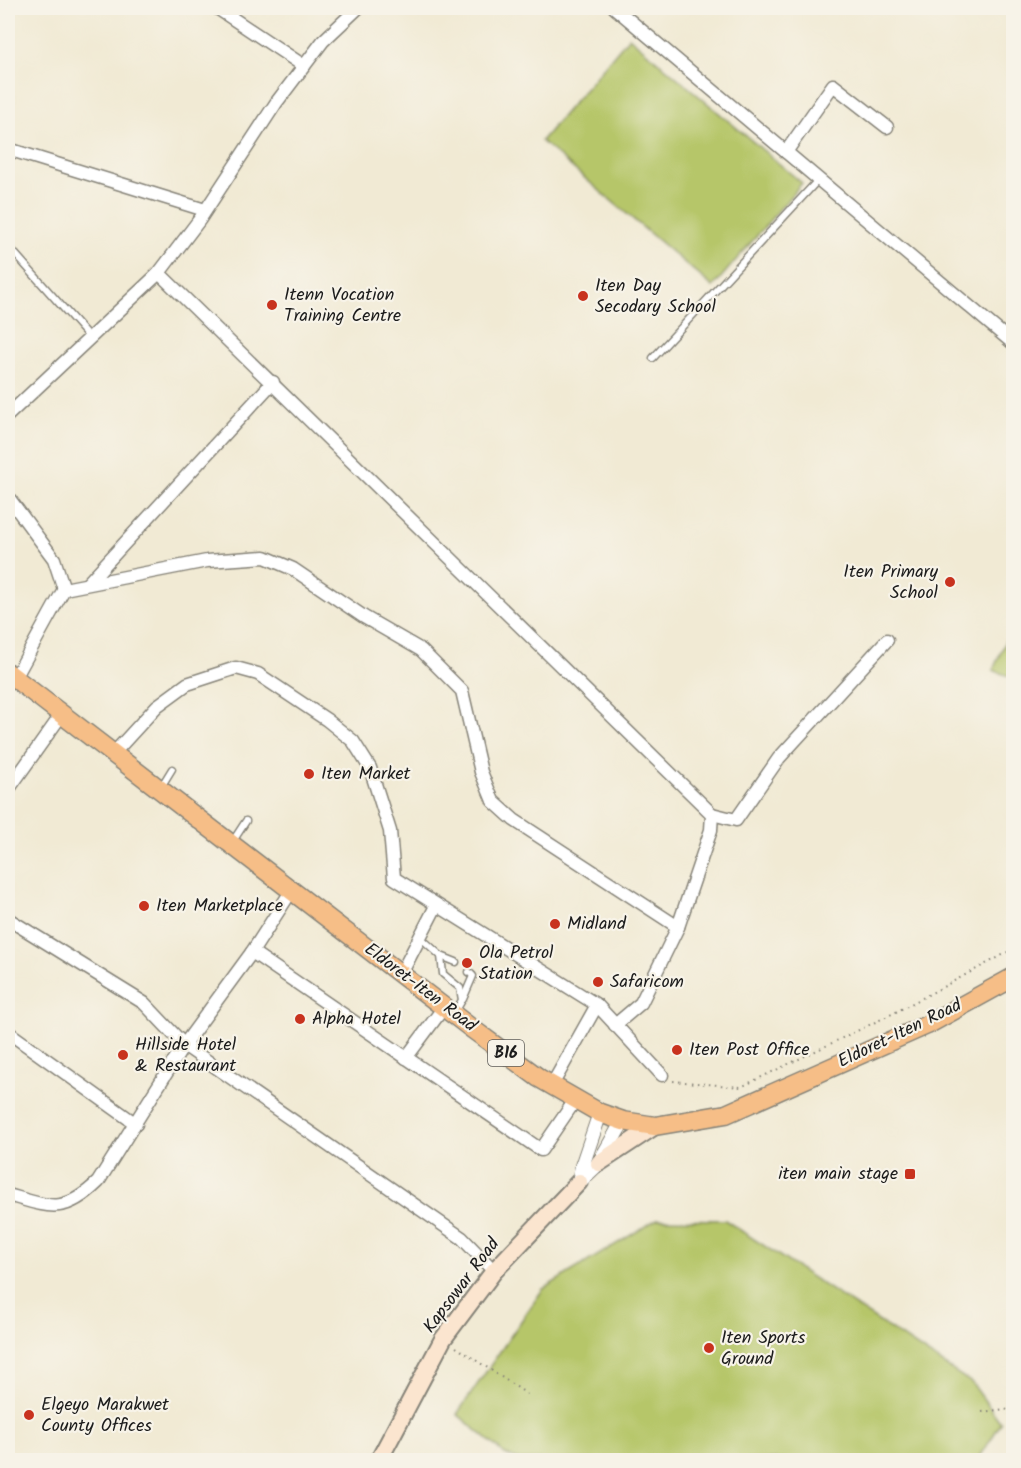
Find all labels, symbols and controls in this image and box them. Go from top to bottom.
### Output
place label: Iten Day Secodary School [595,272,716,322]
place label: Itenn Vocation Training Centre [284,281,401,331]
marker: Iten Day Secodary School [576,289,590,303]
marker: Itenn Vocation Training Centre [265,298,279,312]
place label: Iten Primary School [843,558,939,608]
marker: Iten Primary School [943,575,957,589]
place label: Iten Market [321,760,412,789]
marker: Iten Market [302,767,316,781]
place label: Iten Marketplace [156,892,283,921]
marker: Iten Marketplace [137,899,151,913]
place label: Midland [567,910,627,939]
marker: Midland [548,917,562,931]
street label: Eldoret-Iten Road [357,936,483,1041]
place label: Ola Petrol Station [479,939,554,989]
marker: Ola Petrol Station [460,956,474,970]
place label: Safaricom [610,968,684,997]
marker: Safaricom [591,975,605,989]
street label: Eldoret-Iten Road [833,991,968,1077]
place label: Alpha Hotel [312,1005,402,1034]
marker: Alpha Hotel [293,1012,307,1026]
place label: Hillside Hotel & Restaurant [135,1031,237,1081]
place label: Iten Post Office [689,1036,810,1065]
road number: B16 [488,1040,524,1066]
marker: Iten Post Office [670,1043,684,1057]
marker: Hillside Hotel & Restaurant [116,1048,130,1062]
place label: iten main stage [778,1160,898,1189]
marker: iten main stage [903,1167,917,1181]
street label: Kapsowar Road [416,1231,508,1340]
place label: Iten Sports Ground [721,1324,806,1374]
marker: Iten Sports Ground [702,1341,716,1355]
place label: Elgeyo Marakwet County Offices [41,1391,170,1441]
marker: Elgeyo Marakwet County Offices [22,1408,36,1422]

